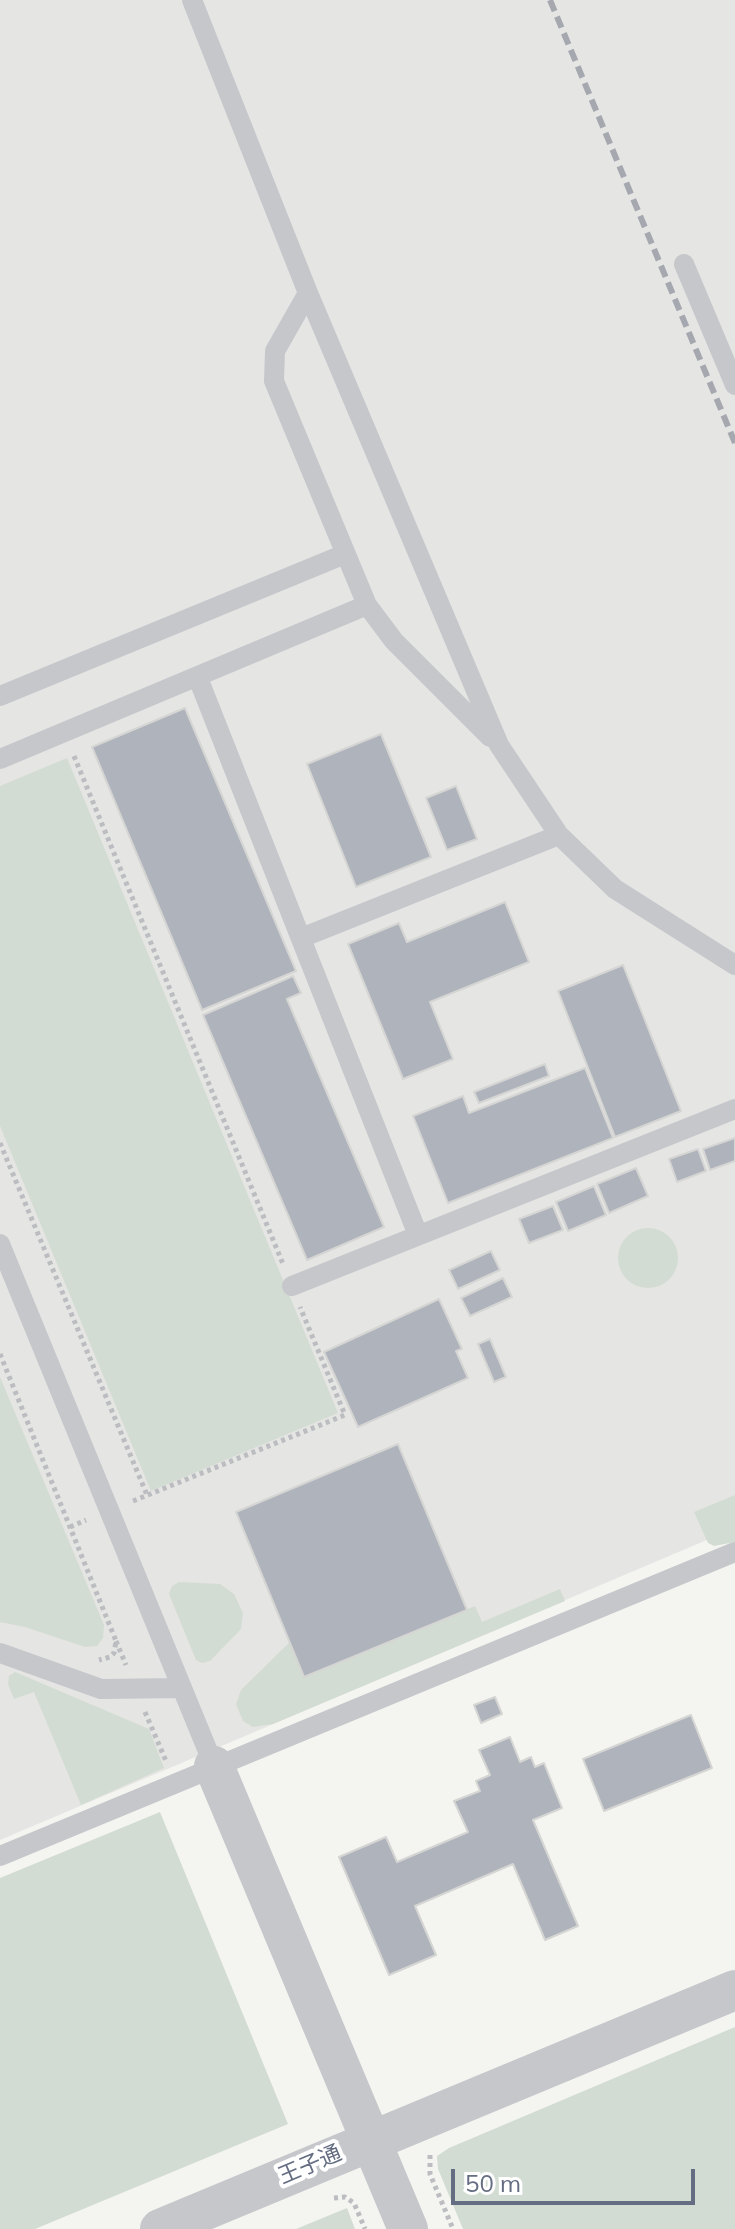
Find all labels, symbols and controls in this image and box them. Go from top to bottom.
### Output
street label: 王子通 [274,2140,346,2190]
scale bar [455,2153,699,2203]
text: 50 m [465,2168,521,2198]

